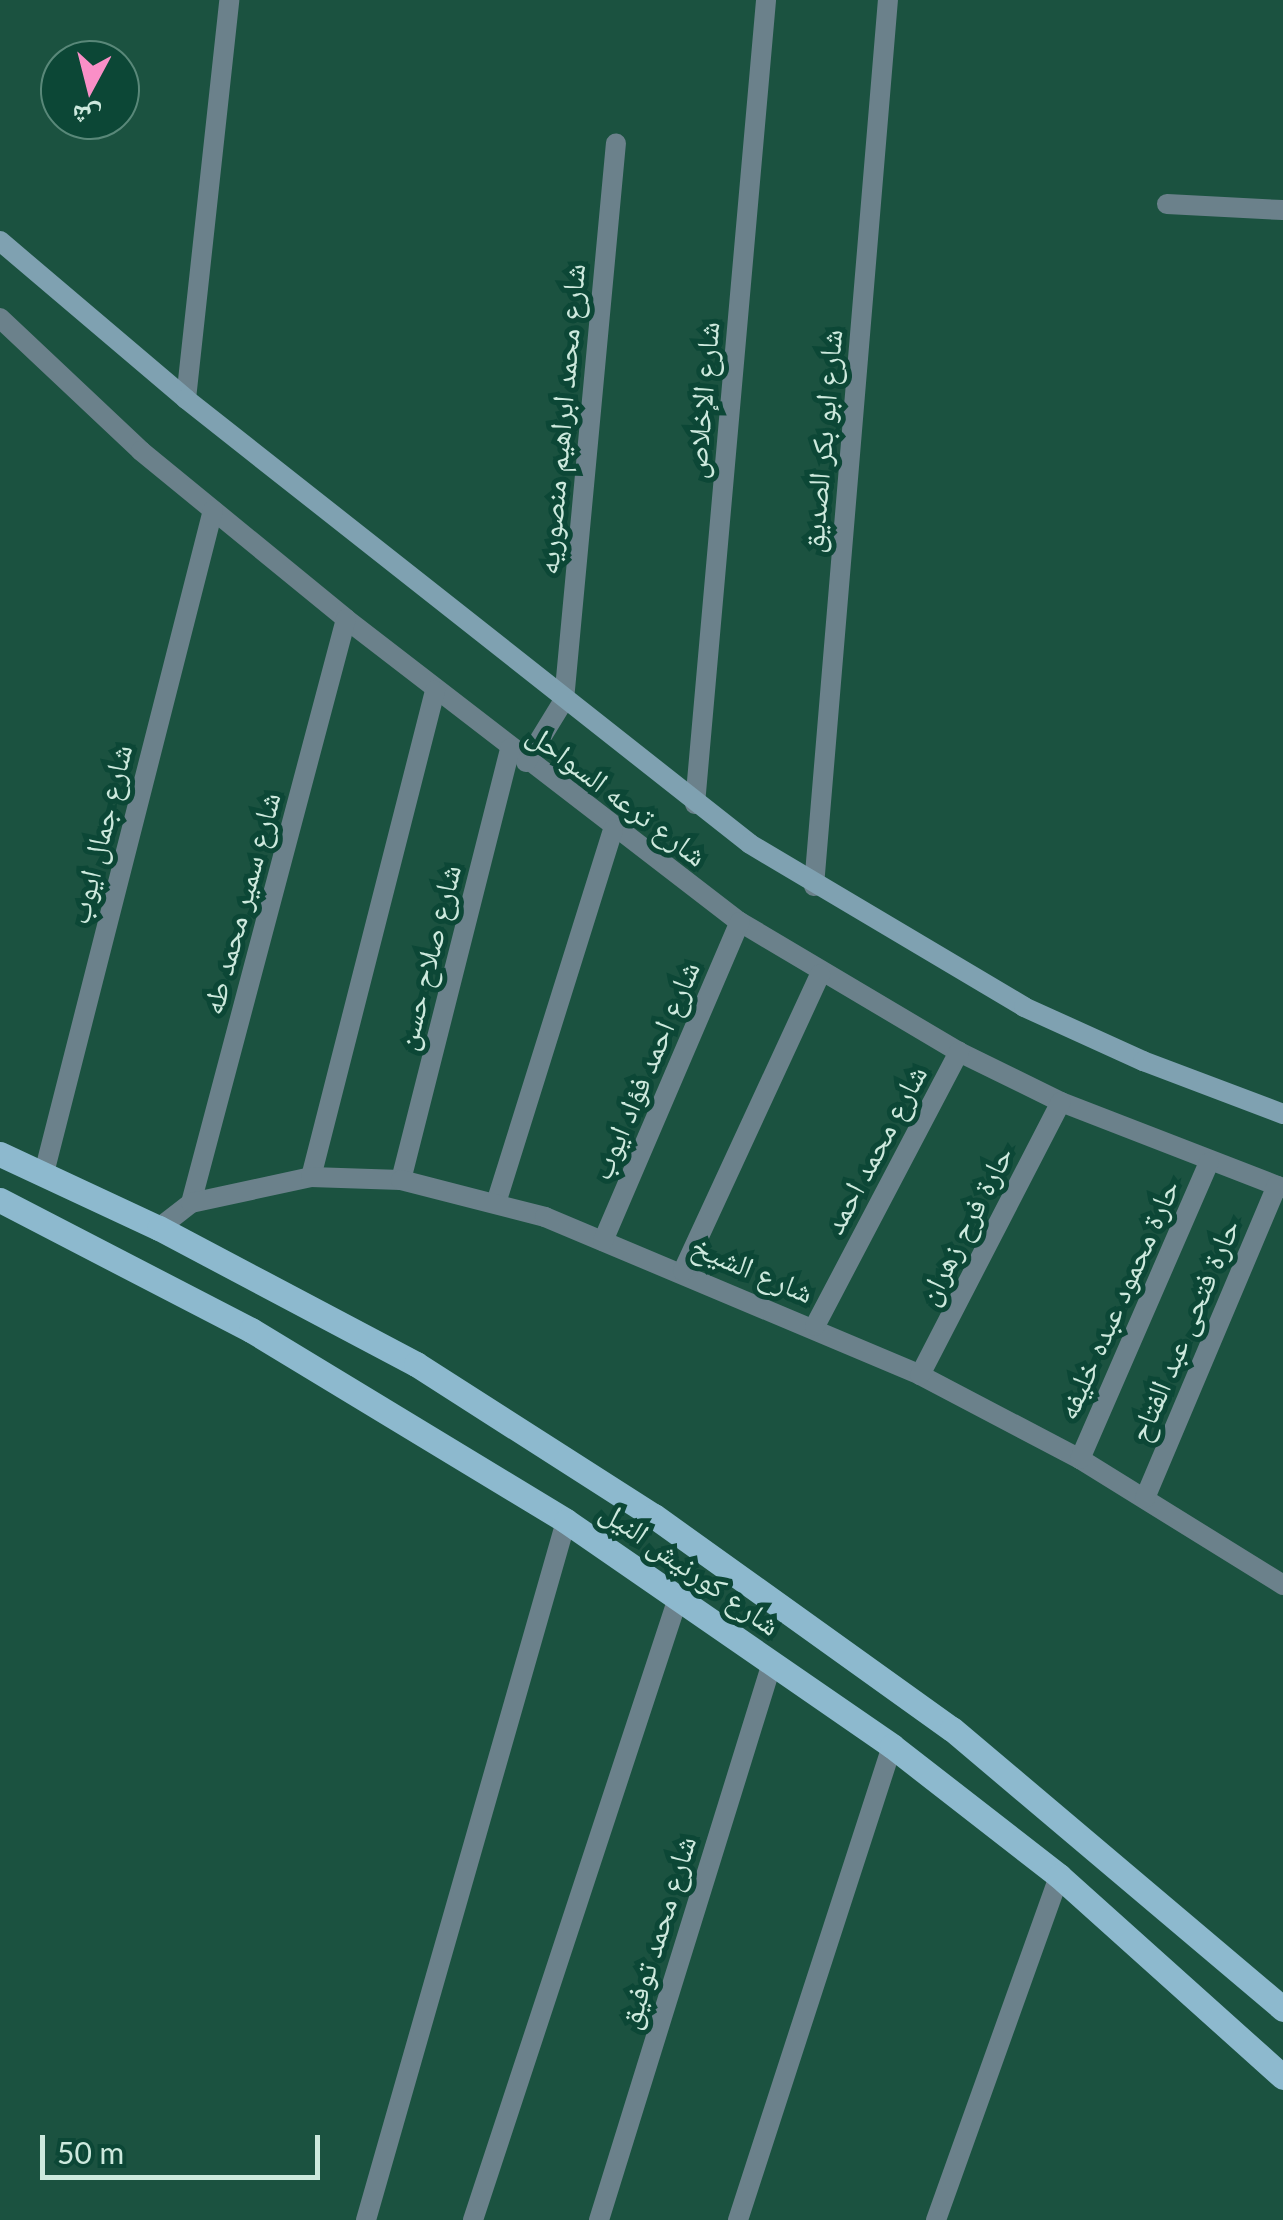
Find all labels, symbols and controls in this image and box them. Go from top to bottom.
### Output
north arrow [40,40,140,140]
text: ش [70,99,103,136]
street label: شارع محمد ابراهيم منصوريه [528,262,592,576]
street label: شارع الإخلاص [676,320,726,480]
street label: شارع ابو بكر الصديق [793,328,849,554]
street label: شارع ترعه السواحل [521,715,715,873]
street label: شارع جمال ايوب [59,740,139,928]
street label: شارع سمير محمد طه [193,788,287,1018]
street label: شارع صلاح حسن [387,861,467,1053]
street label: شارع احمد فؤاد ايوب [582,955,706,1185]
street label: شارع محمد احمد [815,1059,933,1239]
street label: حارة فرح زهران [909,1140,1019,1310]
street label: حارة محمود عبده خليفه [1048,1173,1186,1425]
street label: حارة فتحى عبد الفتاح [1120,1213,1246,1447]
street label: شارع الشيخ [687,1226,819,1310]
street label: شارع كورنيش النيل [594,1492,788,1642]
street label: شارع محمد توفيق [610,1831,702,2033]
scale bar [45,2115,325,2177]
text: 50 m [57,2134,124,2170]

